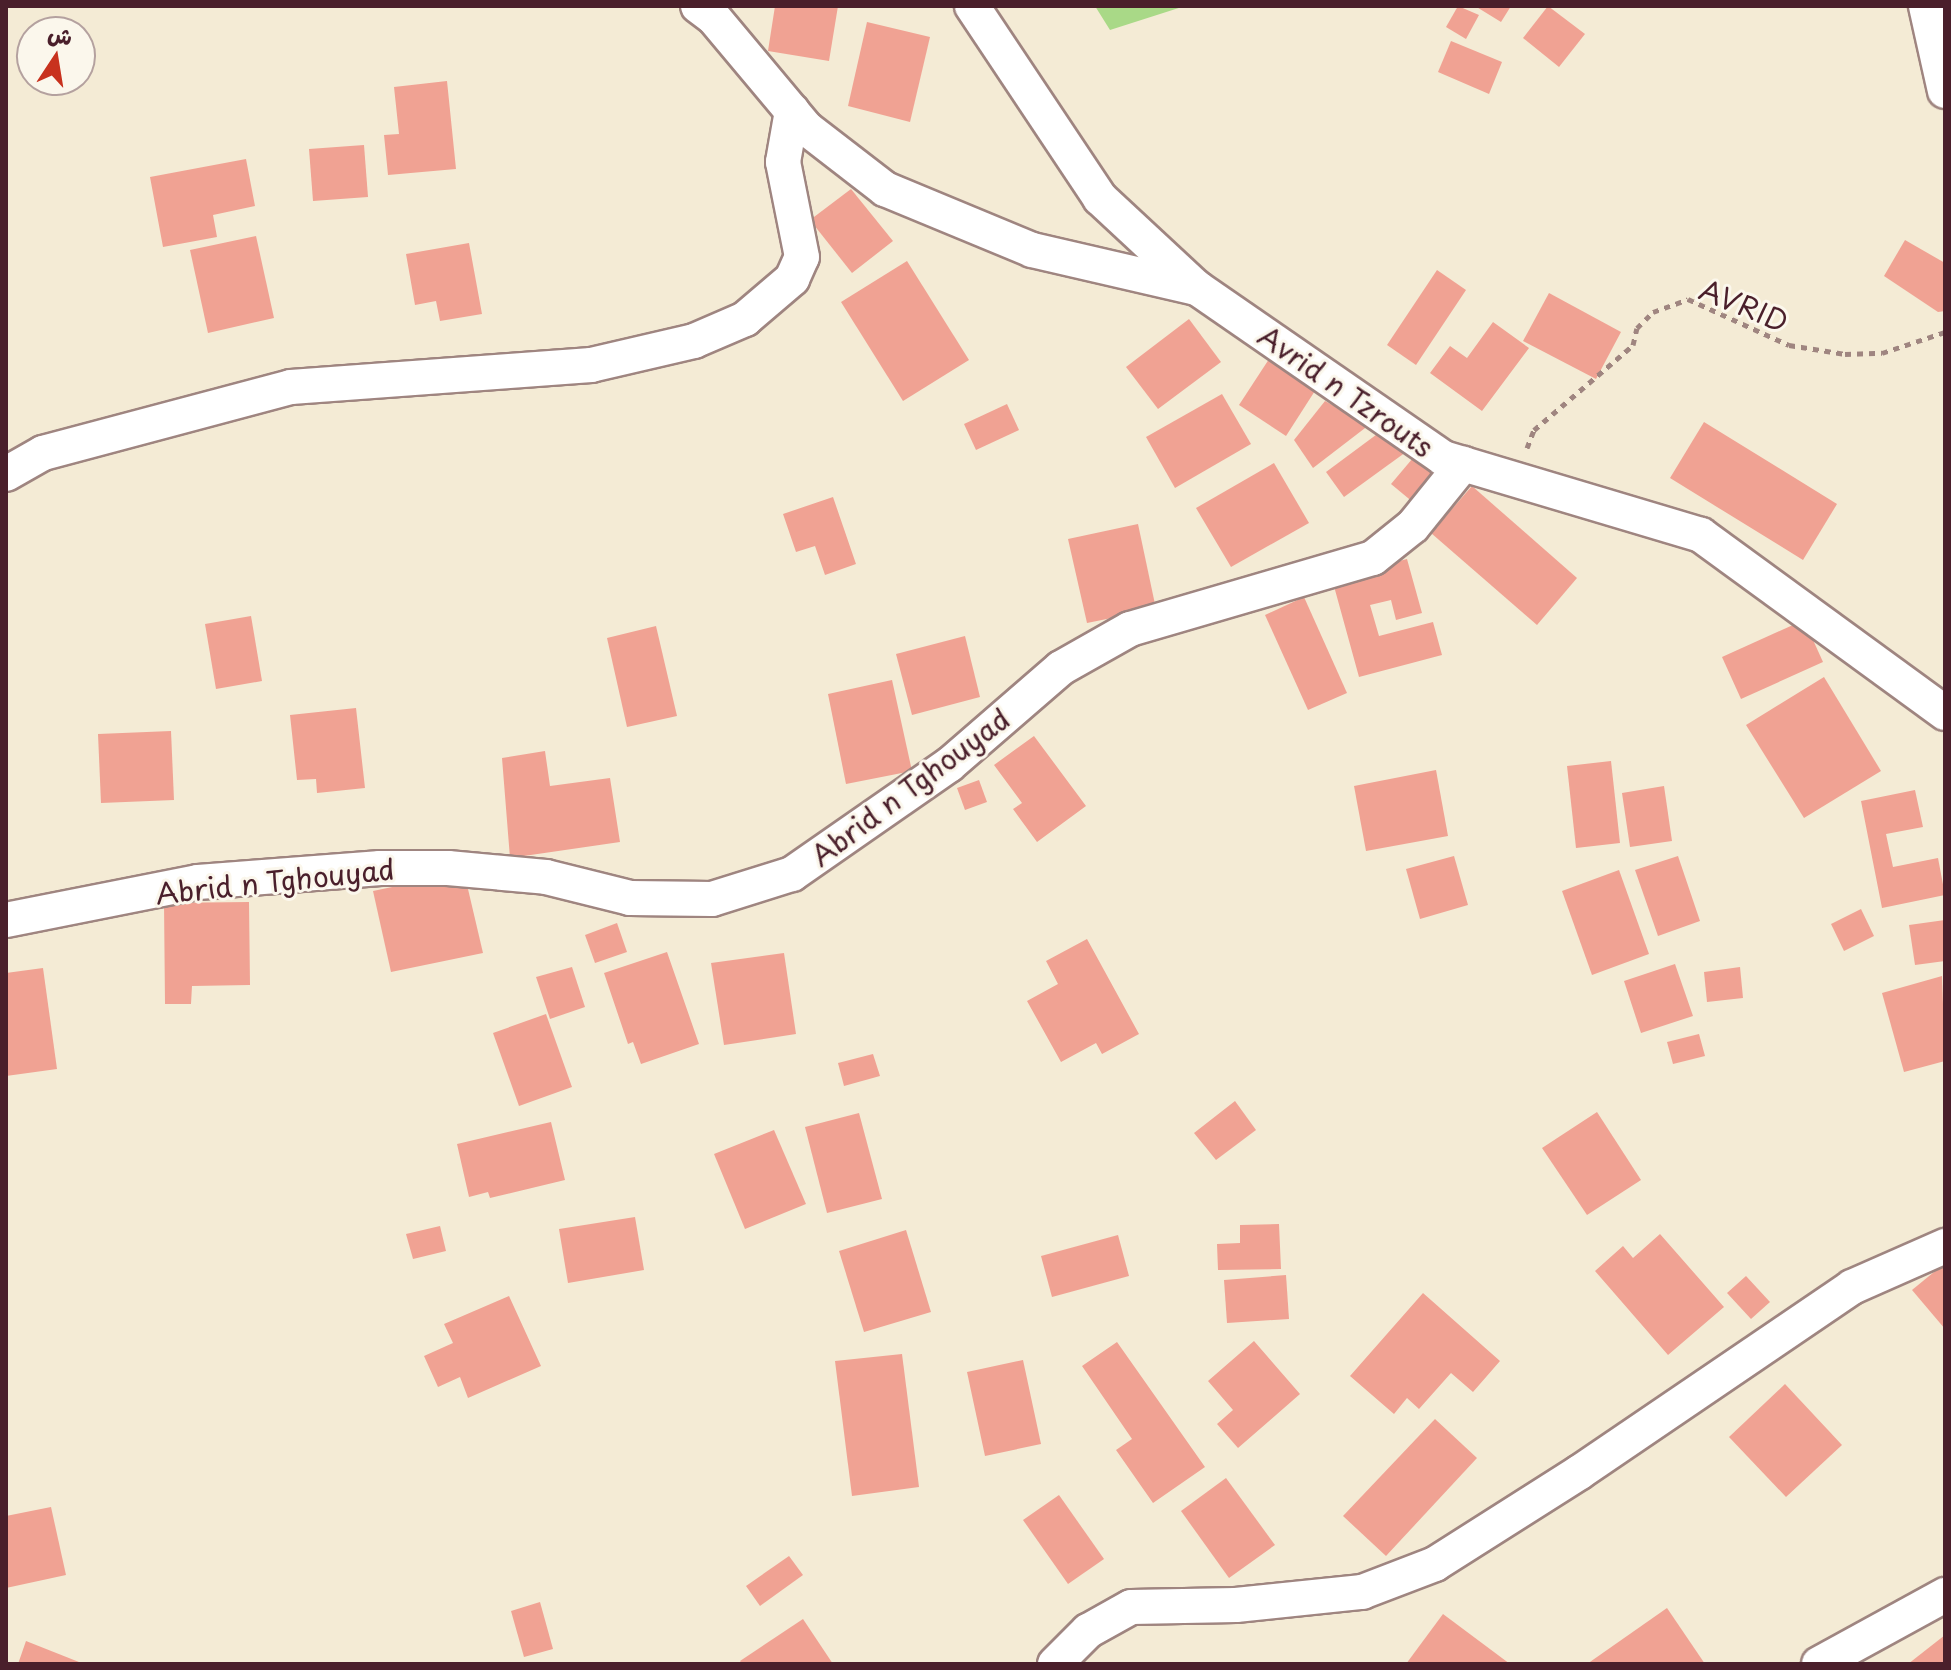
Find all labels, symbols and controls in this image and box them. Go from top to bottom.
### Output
text: ش [45,15,76,53]
north arrow [16,16,96,96]
street label: AVRID [1695,272,1793,338]
street label: Avrid n Tzrouts [1252,318,1440,464]
street label: Abrid n Tghouyad [804,702,1016,872]
street label: Abrid n Tghouyad [154,852,396,910]

